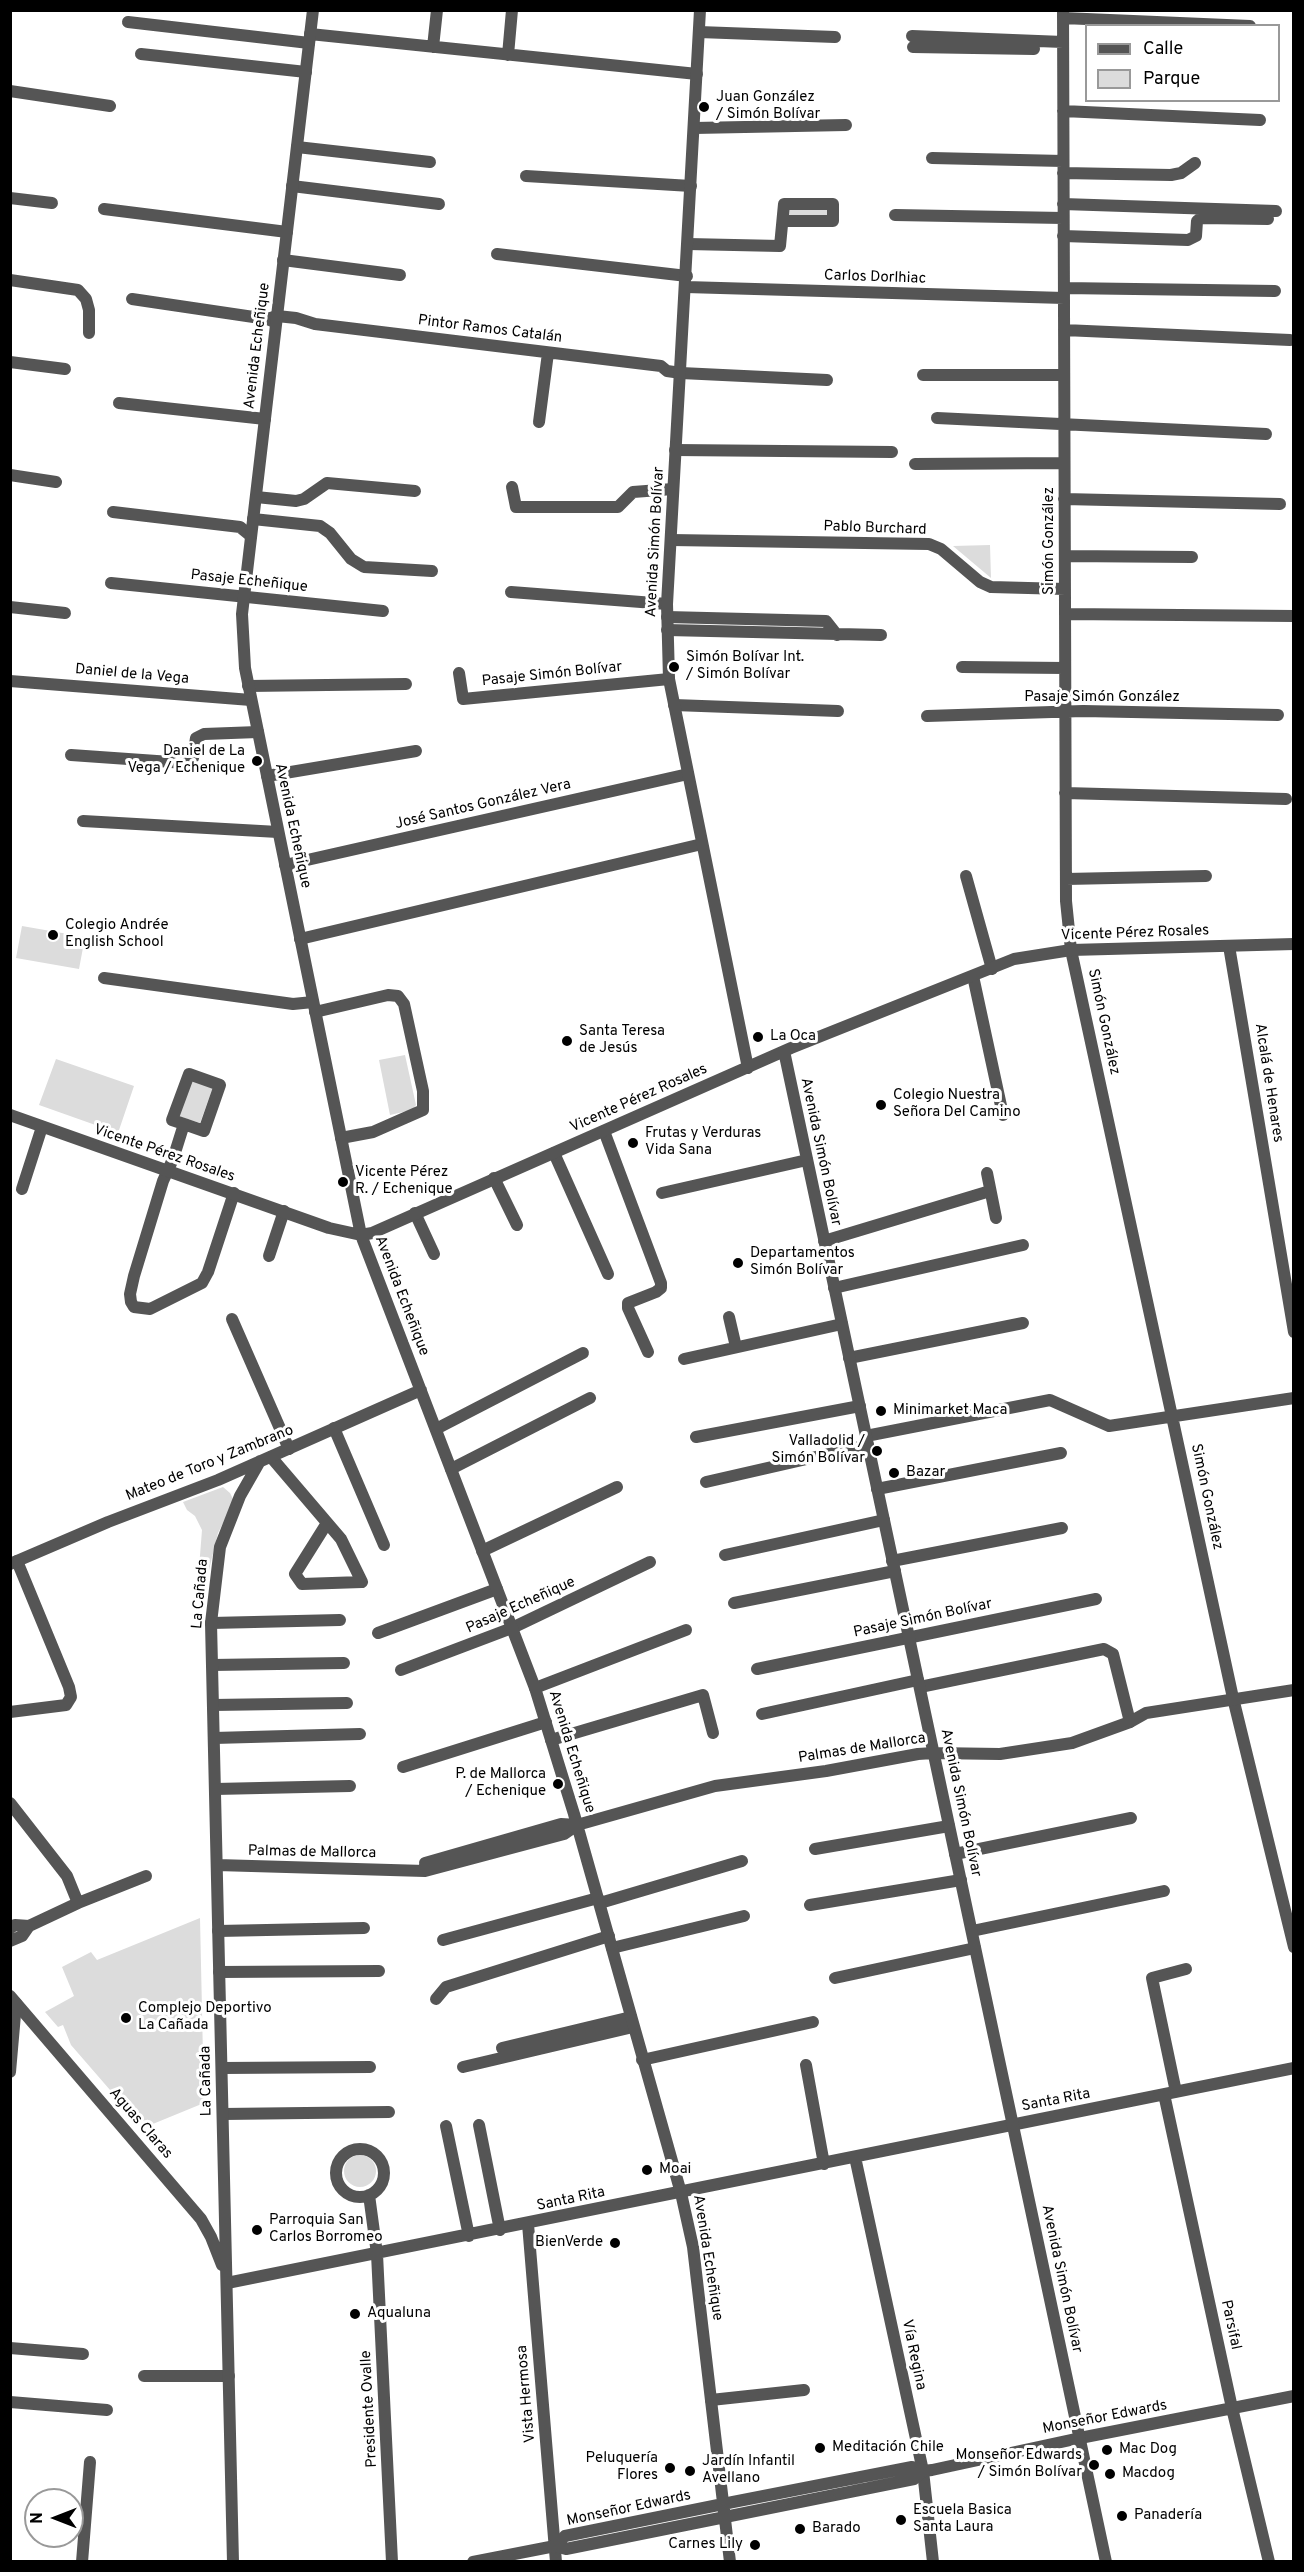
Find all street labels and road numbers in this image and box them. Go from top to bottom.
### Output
street label: Carlos Dorlhiac [824,267,926,289]
street label: Avenida Echeñique [241,282,275,410]
street label: Pintor Ramos Catalán [417,312,563,348]
street label: Avenida Simón Bolívar [643,466,669,618]
street label: Simón González [1041,487,1059,595]
street label: Pablo Burchard [823,518,927,540]
street label: Pasaje Echeñique [190,567,308,597]
street label: Pasaje Simón Bolívar [481,659,623,691]
street label: Daniel de la Vega [74,661,190,689]
street label: Pasaje Simón González [1024,689,1180,707]
street label: Avenida Echeñique [270,762,314,890]
street label: José Santos González Vera [393,776,573,834]
street label: Vicente Pérez Rosales [1061,922,1209,946]
street label: Simón González [1083,967,1123,1077]
street label: Alcalá de Henares [1250,1022,1286,1144]
street label: Vicente Pérez Rosales [568,1061,710,1137]
street label: Avenida Simón Bolívar [796,1076,844,1228]
street label: Vicente Pérez Rosales [91,1121,237,1187]
street label: Avenida Echeñique [370,1233,432,1359]
street label: Mateo de Toro y Zambrano [124,1422,296,1506]
street label: Simón González [1186,1442,1226,1552]
street label: La Cañada [189,1558,213,1630]
street label: Pasaje Echeñique [464,1574,578,1638]
street label: Pasaje Simón Bolívar [852,1596,994,1642]
street label: Avenida Echeñique [544,1688,598,1816]
street label: Avenida Simón Bolívar [936,1727,984,1879]
street label: Palmas de Mallorca [797,1730,927,1768]
street label: Palmas de Mallorca [248,1843,376,1863]
street label: La Cañada [197,2046,217,2116]
street label: Aguas Claras [104,2085,176,2163]
street label: Santa Rita [1020,2086,1092,2116]
street label: Santa Rita [535,2184,607,2216]
street label: Avenida Echeñique [688,2194,726,2322]
street label: Avenida Simón Bolívar [1037,2203,1085,2355]
street label: Parsifal [1216,2298,1244,2352]
street label: Vía Regina [897,2318,929,2392]
street label: Vista Hermosa [514,2344,540,2444]
street label: Presidente Ovalle [358,2350,382,2468]
street label: Monseñor Edwards [1041,2397,1169,2439]
street label: Monseñor Edwards [565,2487,693,2531]

